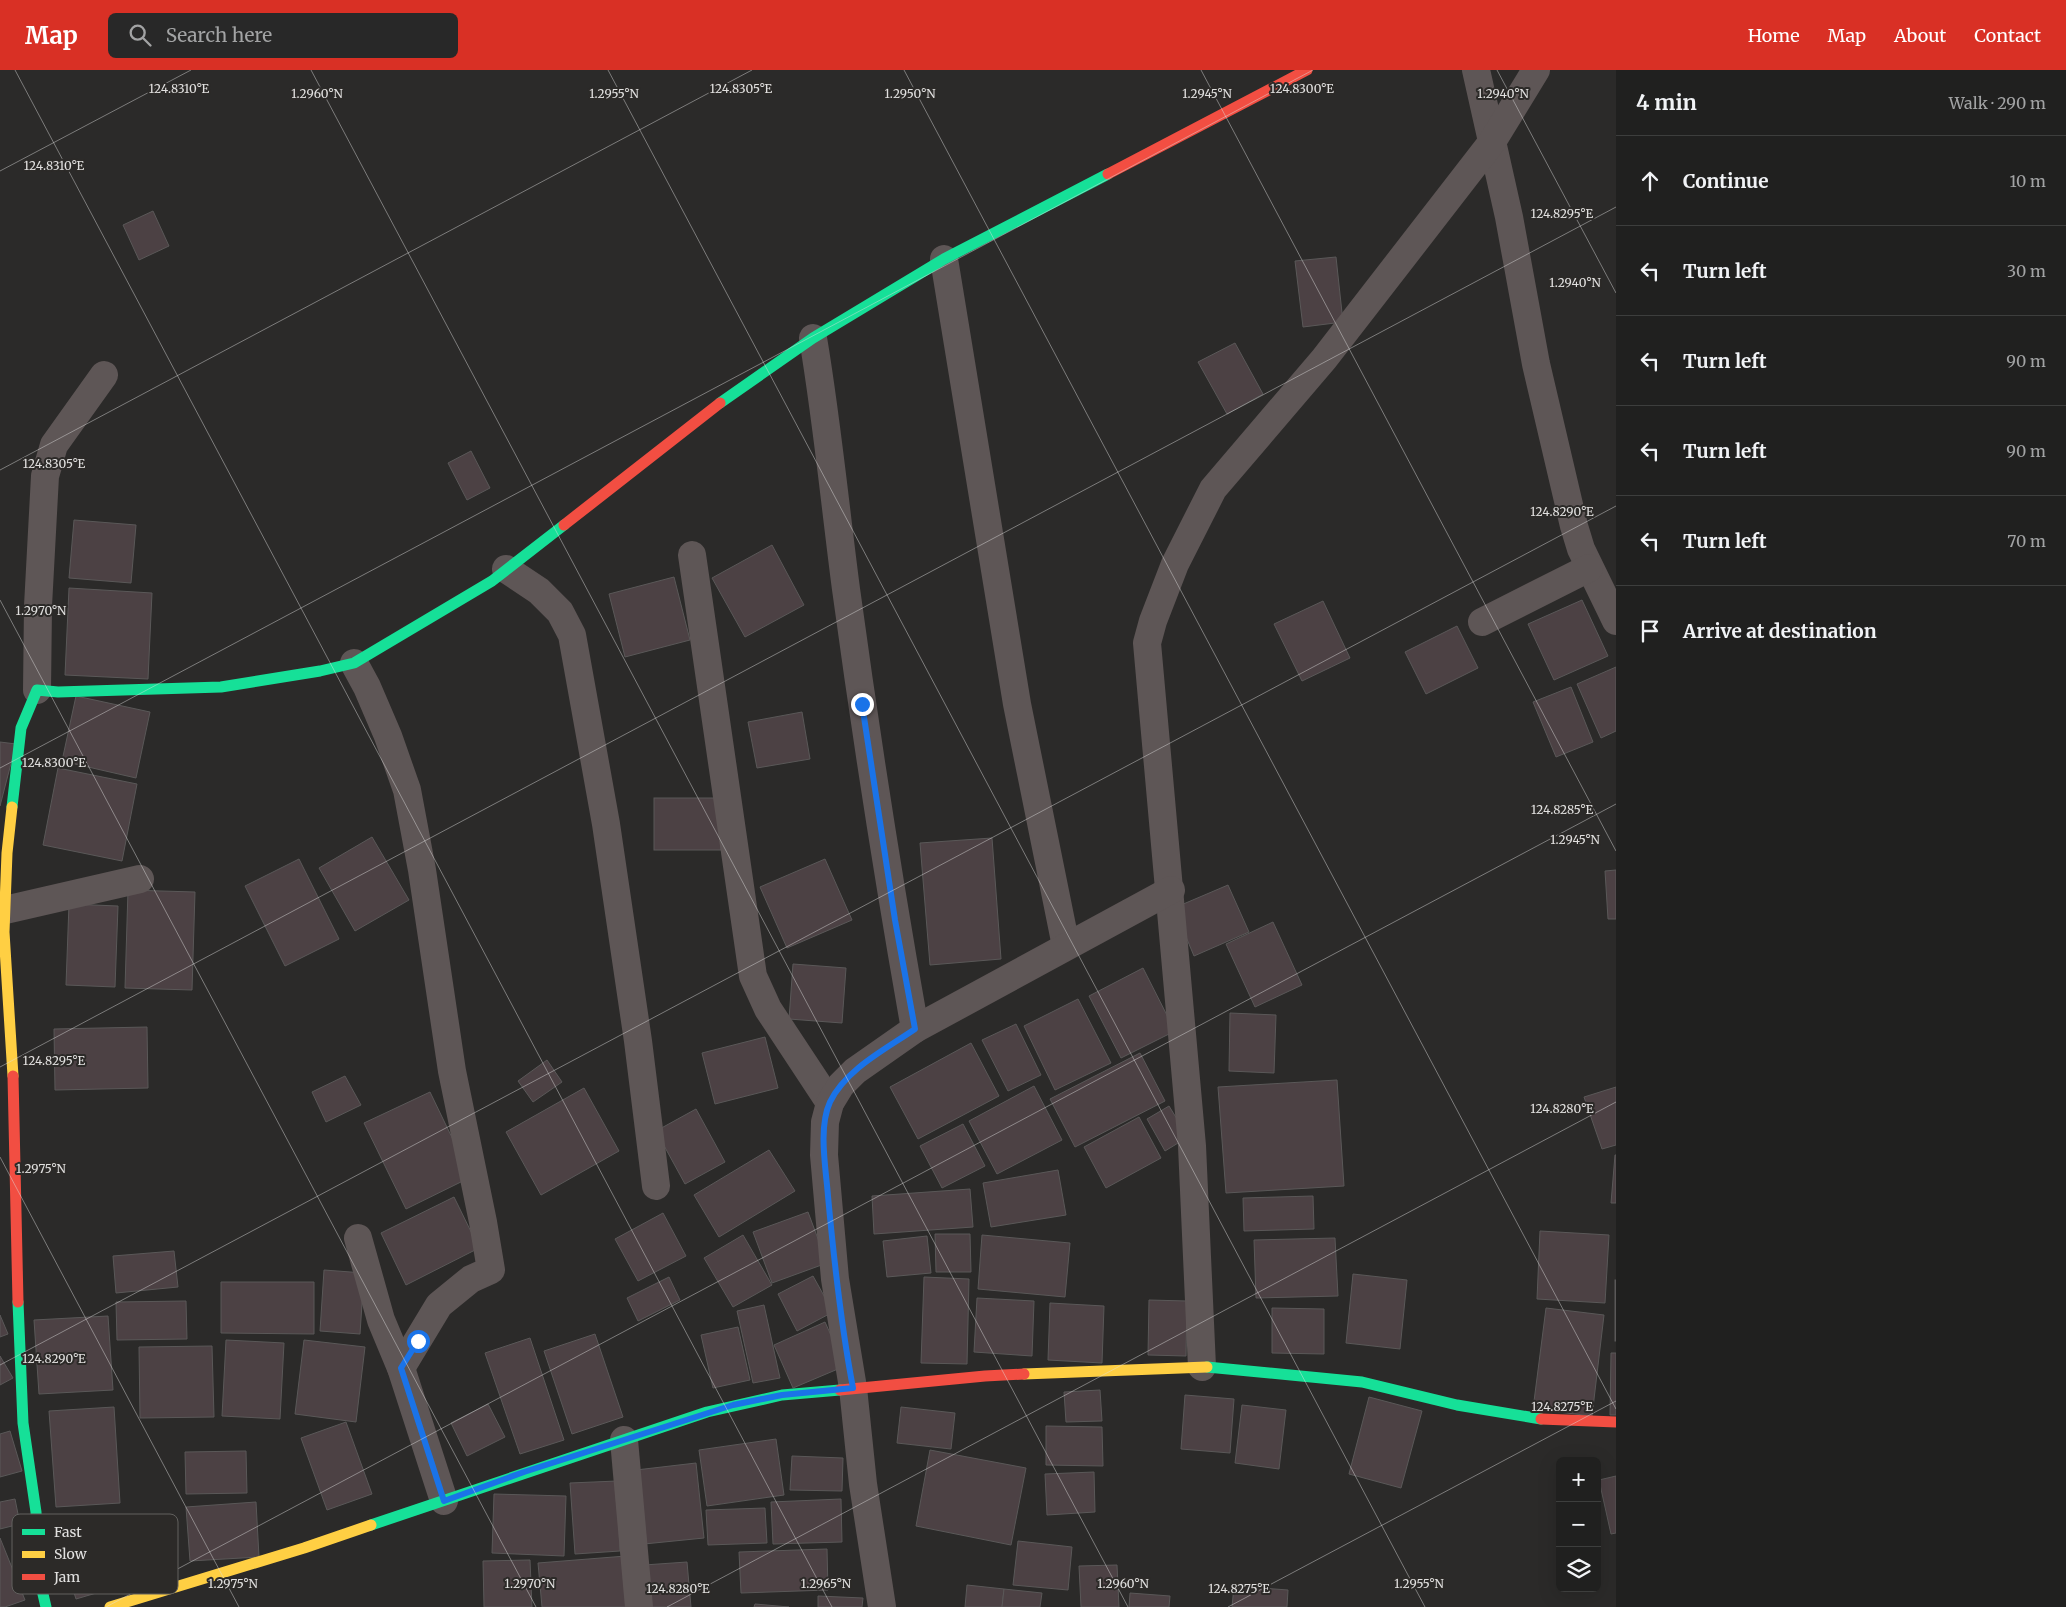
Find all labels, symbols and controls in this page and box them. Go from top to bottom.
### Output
search box [108,13,458,58]
text: Map [25,20,78,51]
icon: search [126,21,154,49]
text: Search here [166,23,272,47]
text: Home [1748,24,1800,47]
text: Map [1828,24,1866,47]
text: About [1894,24,1946,47]
text: Contact [1974,24,2041,47]
text: 124.8310°E [149,81,210,96]
text: 124.8305°E [710,81,773,96]
text: 124.8300°E [1270,81,1334,96]
text: 1.2960°N [291,86,344,101]
text: 1.2955°N [589,86,640,101]
text: 1.2950°N [884,86,936,101]
text: 1.2945°N [1182,86,1233,101]
text: 1.2940°N [1477,86,1529,101]
text: 4 min [1636,89,1697,116]
text: Walk · 290 m [1949,93,2046,113]
text: 124.8310°E [24,158,85,173]
icon: ahead [1636,167,1664,195]
text: Continue [1683,169,1769,193]
text: 10 m [2009,171,2046,191]
text: 124.8295°E [1531,206,1594,221]
icon: left [1636,257,1664,285]
text: Turn left [1683,259,1767,283]
text: 30 m [2007,261,2046,281]
text: 1.2940°N [1549,275,1601,290]
icon: left [1636,347,1664,375]
text: Turn left [1683,349,1767,373]
text: 90 m [2006,351,2046,371]
icon: left [1636,437,1664,465]
text: Turn left [1683,439,1767,463]
text: 90 m [2006,441,2046,461]
text: 124.8305°E [23,456,86,471]
text: 124.8290°E [1530,504,1594,519]
icon: left [1636,527,1664,555]
text: Turn left [1683,529,1767,553]
text: 70 m [2007,531,2046,551]
text: 1.2970°N [16,603,67,618]
icon: arrive [1636,617,1664,645]
text: Arrive at destination [1683,619,1877,643]
route end [851,693,874,716]
text: 124.8300°E [22,755,86,770]
text: 124.8285°E [1531,802,1593,817]
text: 1.2945°N [1550,832,1601,847]
text: 124.8295°E [23,1053,86,1068]
text: 124.8280°E [1530,1101,1594,1116]
text: 1.2975°N [16,1161,67,1176]
route start [407,1330,430,1353]
text: 124.8290°E [22,1351,86,1366]
text: 124.8275°E [1531,1399,1593,1414]
map controls [1556,1457,1601,1592]
button: + [1556,1457,1601,1502]
button: − [1556,1502,1601,1547]
legend [12,1514,178,1594]
text: Fast [54,1523,82,1541]
text: Slow [54,1545,87,1563]
button: layers [1556,1547,1601,1592]
text: Jam [53,1568,80,1586]
text: 1.2975°N [208,1576,259,1591]
text: 1.2970°N [505,1576,556,1591]
text: 1.2965°N [801,1576,852,1591]
text: 1.2960°N [1097,1576,1150,1591]
text: 1.2955°N [1394,1576,1445,1591]
text: 124.8280°E [646,1581,710,1596]
text: 124.8275°E [1208,1581,1270,1596]

